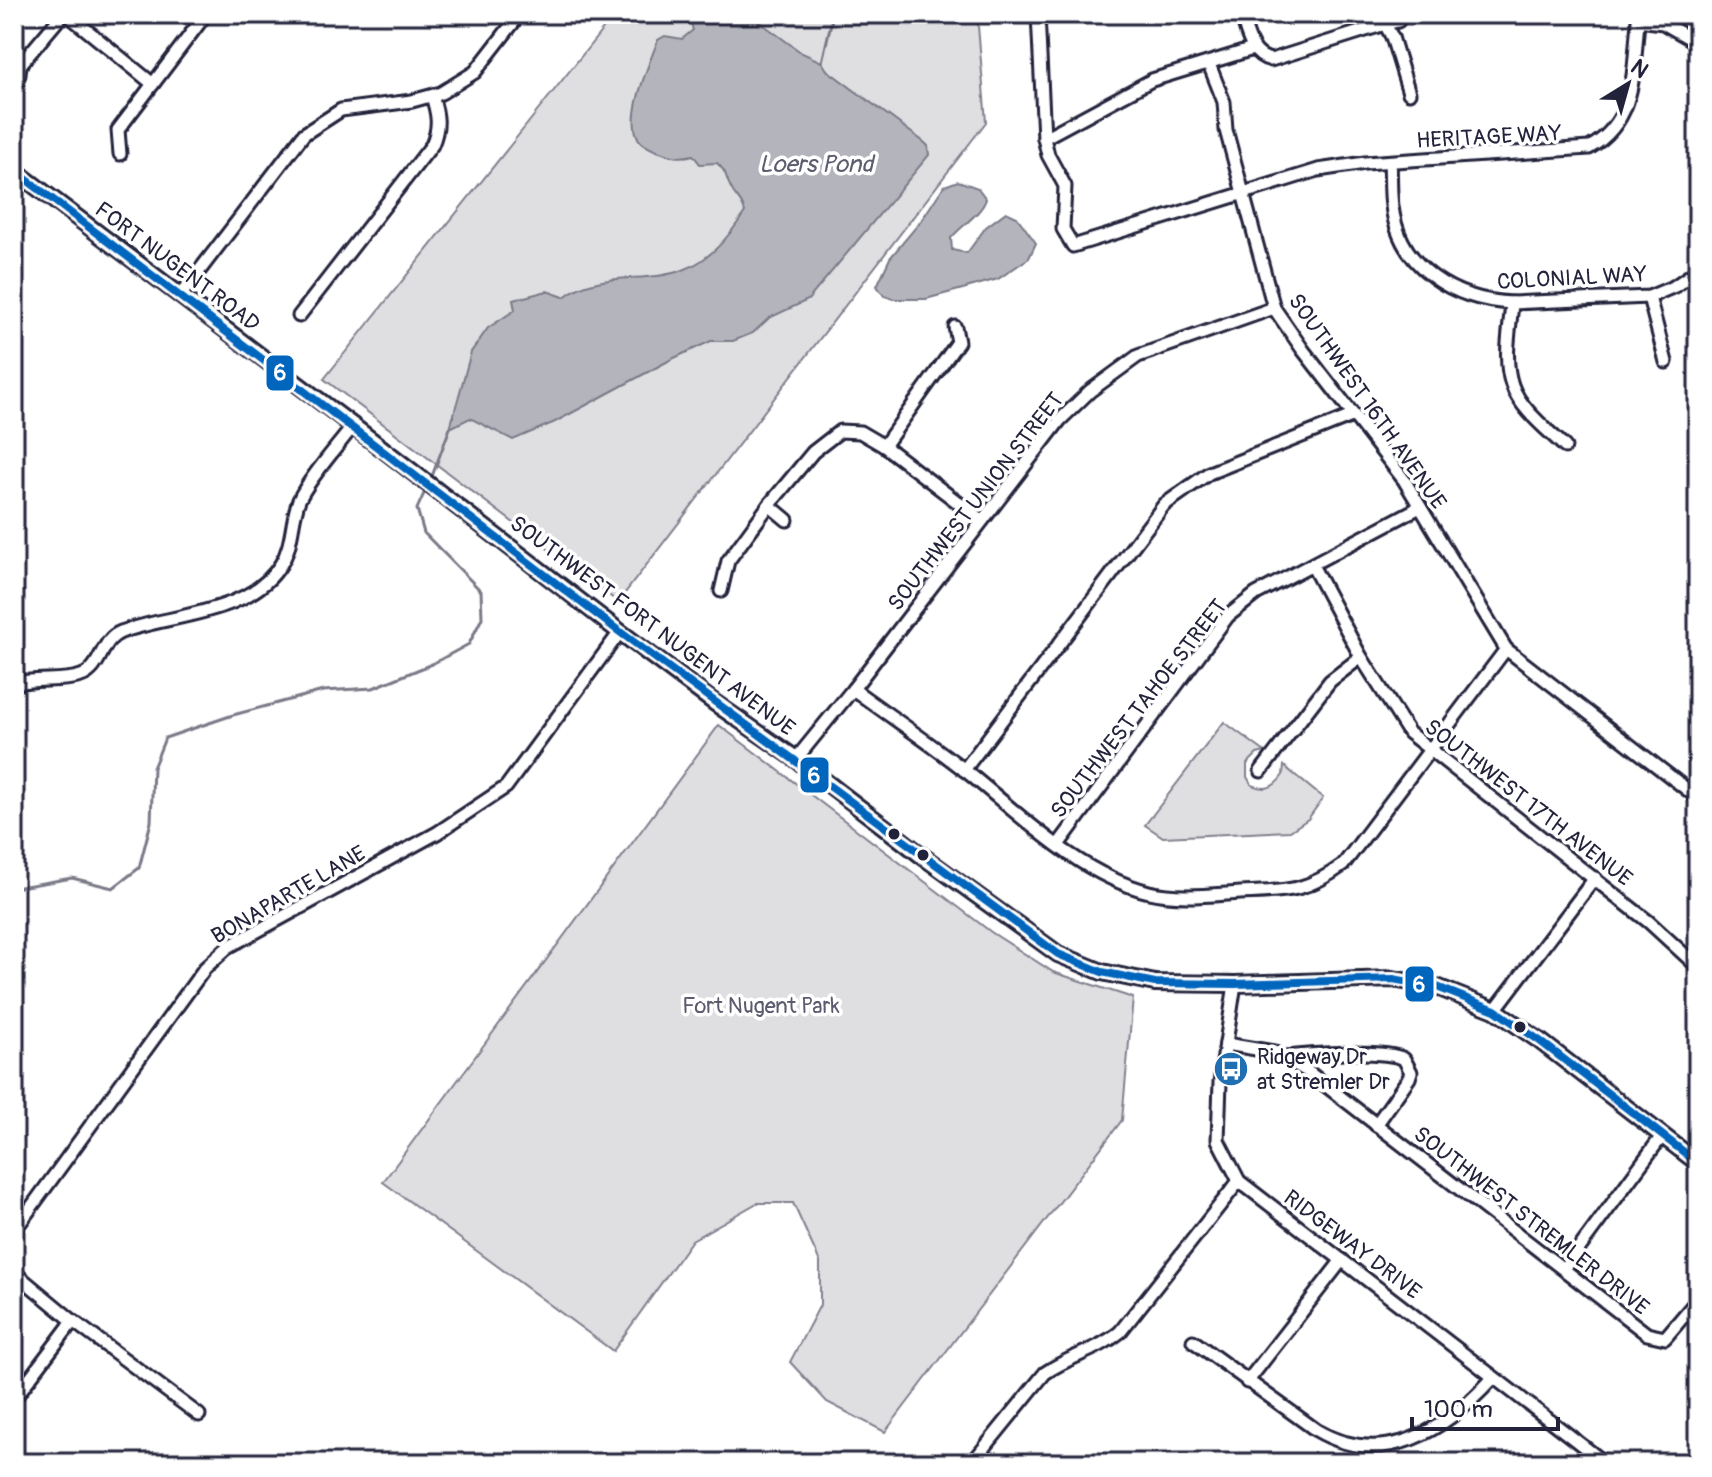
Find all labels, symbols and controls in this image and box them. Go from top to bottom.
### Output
north arrow [1588,44,1668,124]
text: N [1625,53,1654,85]
street label: HERITAGE WAY [1416,119,1563,155]
water label: Loers Pond [759,150,876,179]
street label: FORT NUGENT ROAD [89,196,265,338]
street label: COLONIAL WAY [1496,260,1648,296]
street label: SOUTHWEST 16TH AVENUE [1282,288,1452,515]
line badge: 6 [265,354,295,392]
text: 6 [274,359,287,387]
street label: SOUTHWEST UNION STREET [882,387,1070,616]
street label: SOUTHWEST FORT NUGENT AVENUE [504,509,800,742]
street label: SOUTHWEST TAHOE STREET [1045,593,1233,824]
street label: SOUTHWEST 17TH AVENUE [1419,713,1638,893]
line badge: 6 [799,756,830,794]
text: 6 [808,762,821,790]
unlabelled marker [886,826,902,842]
street label: BONAPARTE LANE [206,839,371,950]
unlabelled marker [915,847,931,863]
line badge: 6 [1404,965,1435,1003]
text: 6 [1413,971,1426,999]
park label: Fort Nugent Park [682,992,840,1020]
unlabelled marker [1512,1019,1528,1035]
place label: Ridgeway Dr at Stremler Dr [1257,1043,1390,1096]
bus stop icon: Ridgeway Dr at Stremler Dr [1212,1050,1250,1088]
street label: SOUTHWEST STREMLER DRIVE [1408,1120,1655,1321]
street label: RIDGEWAY DRIVE [1278,1184,1427,1306]
scale bar [1412,1381,1558,1431]
text: 100 m [1424,1395,1493,1424]

